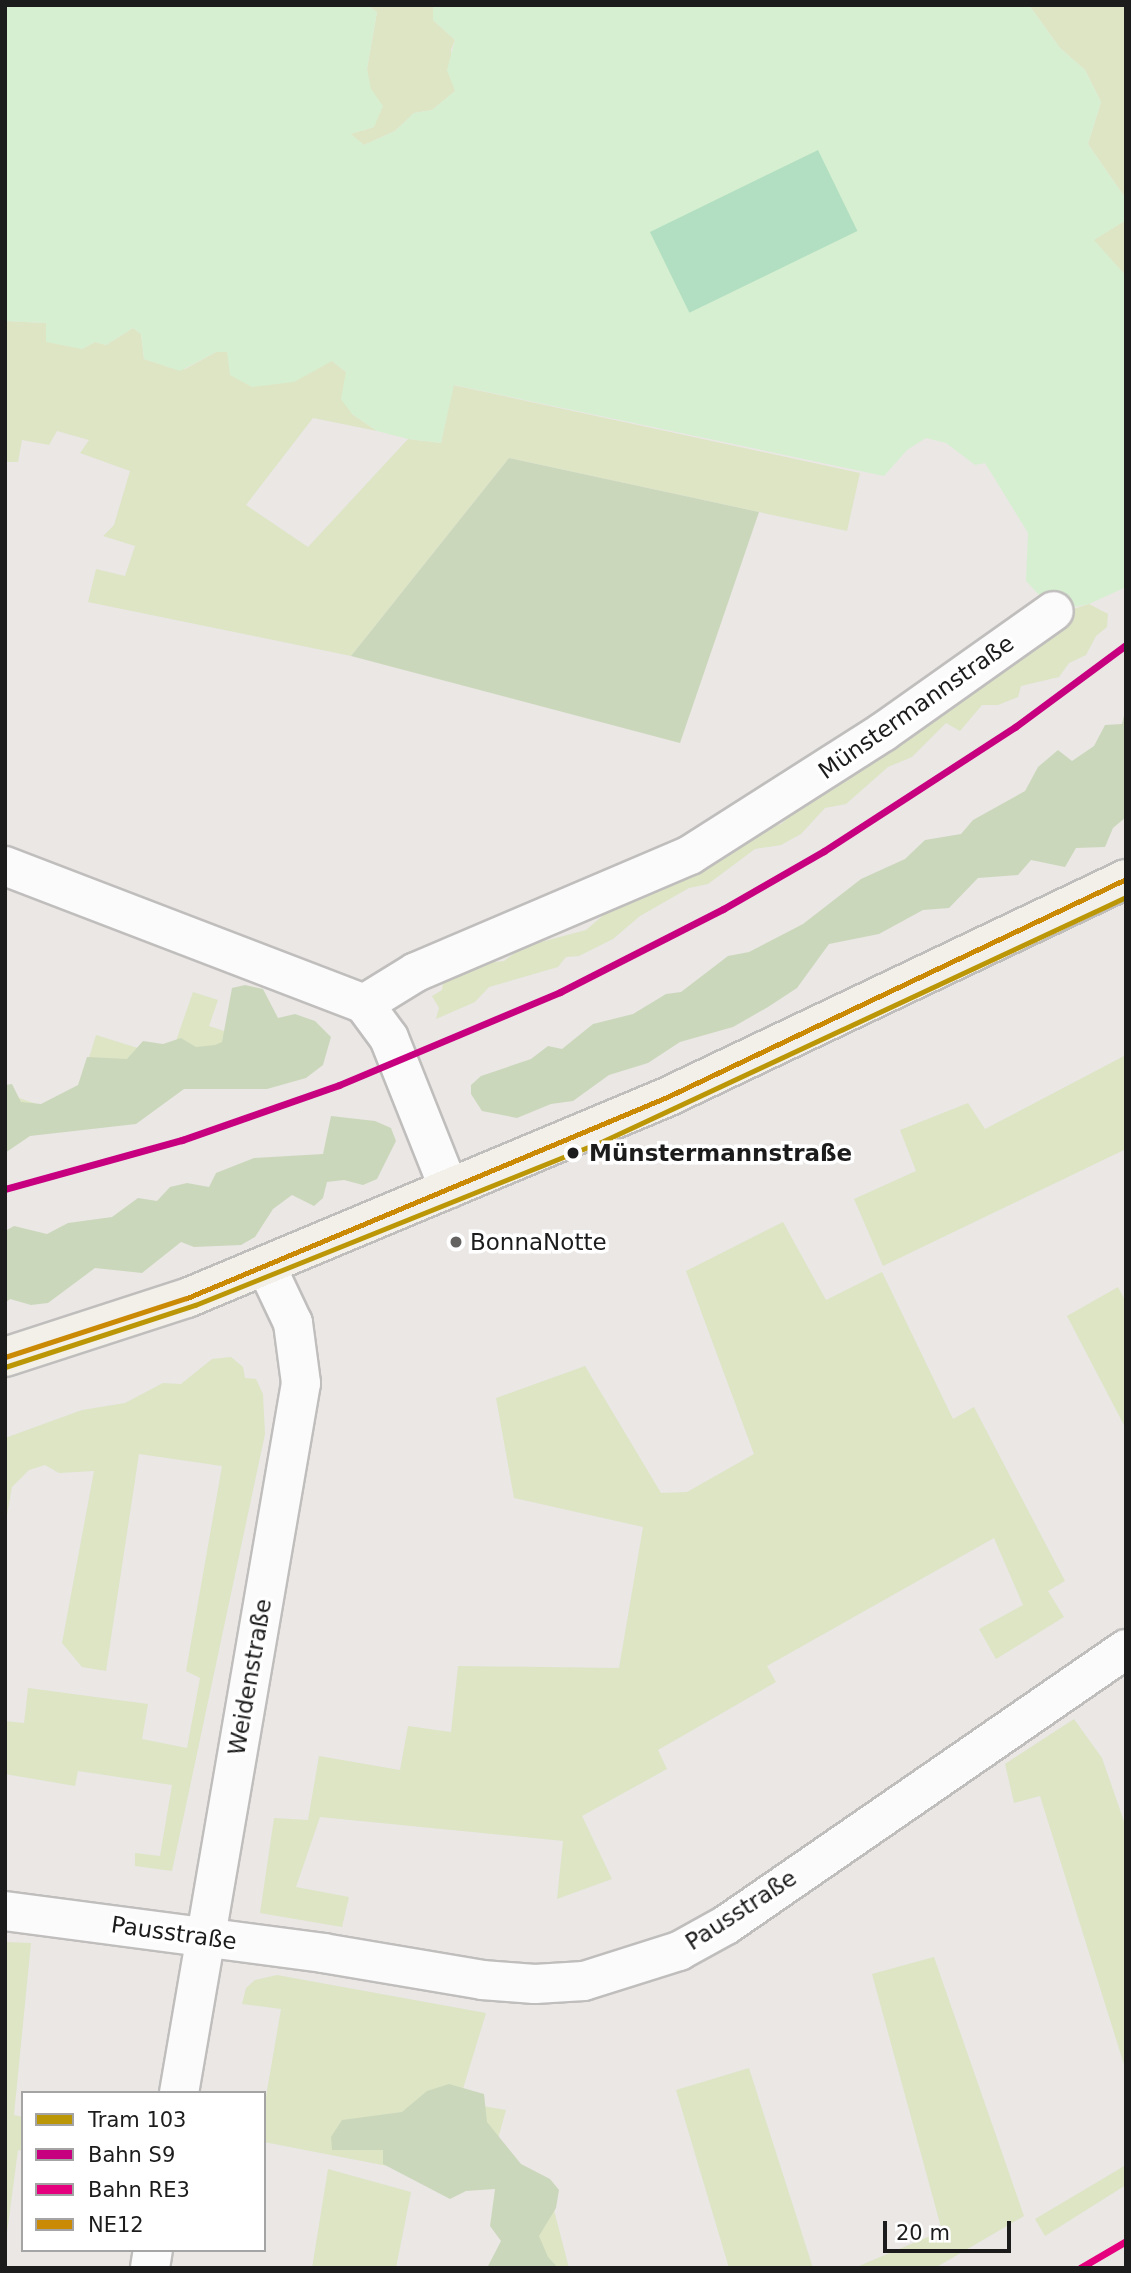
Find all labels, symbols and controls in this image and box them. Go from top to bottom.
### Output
street label: Münstermannstraße [813,629,1019,785]
place label: Münstermannstraße [589,1139,852,1167]
marker: Münstermannstraße [563,1143,583,1163]
place label: BonnaNotte [470,1228,607,1256]
marker: BonnaNotte [448,1234,464,1250]
street label: Weidenstraße [223,1597,277,1757]
street label: Pausstraße [680,1864,802,1956]
street label: Pausstraße [109,1911,239,1955]
legend [21,2091,266,2252]
text: Tram 103 [88,2108,186,2132]
text: Bahn S9 [88,2143,175,2167]
text: Bahn RE3 [88,2178,190,2202]
scale bar [886,2206,1014,2250]
text: NE12 [88,2213,144,2237]
text: 20 m [896,2221,950,2245]

